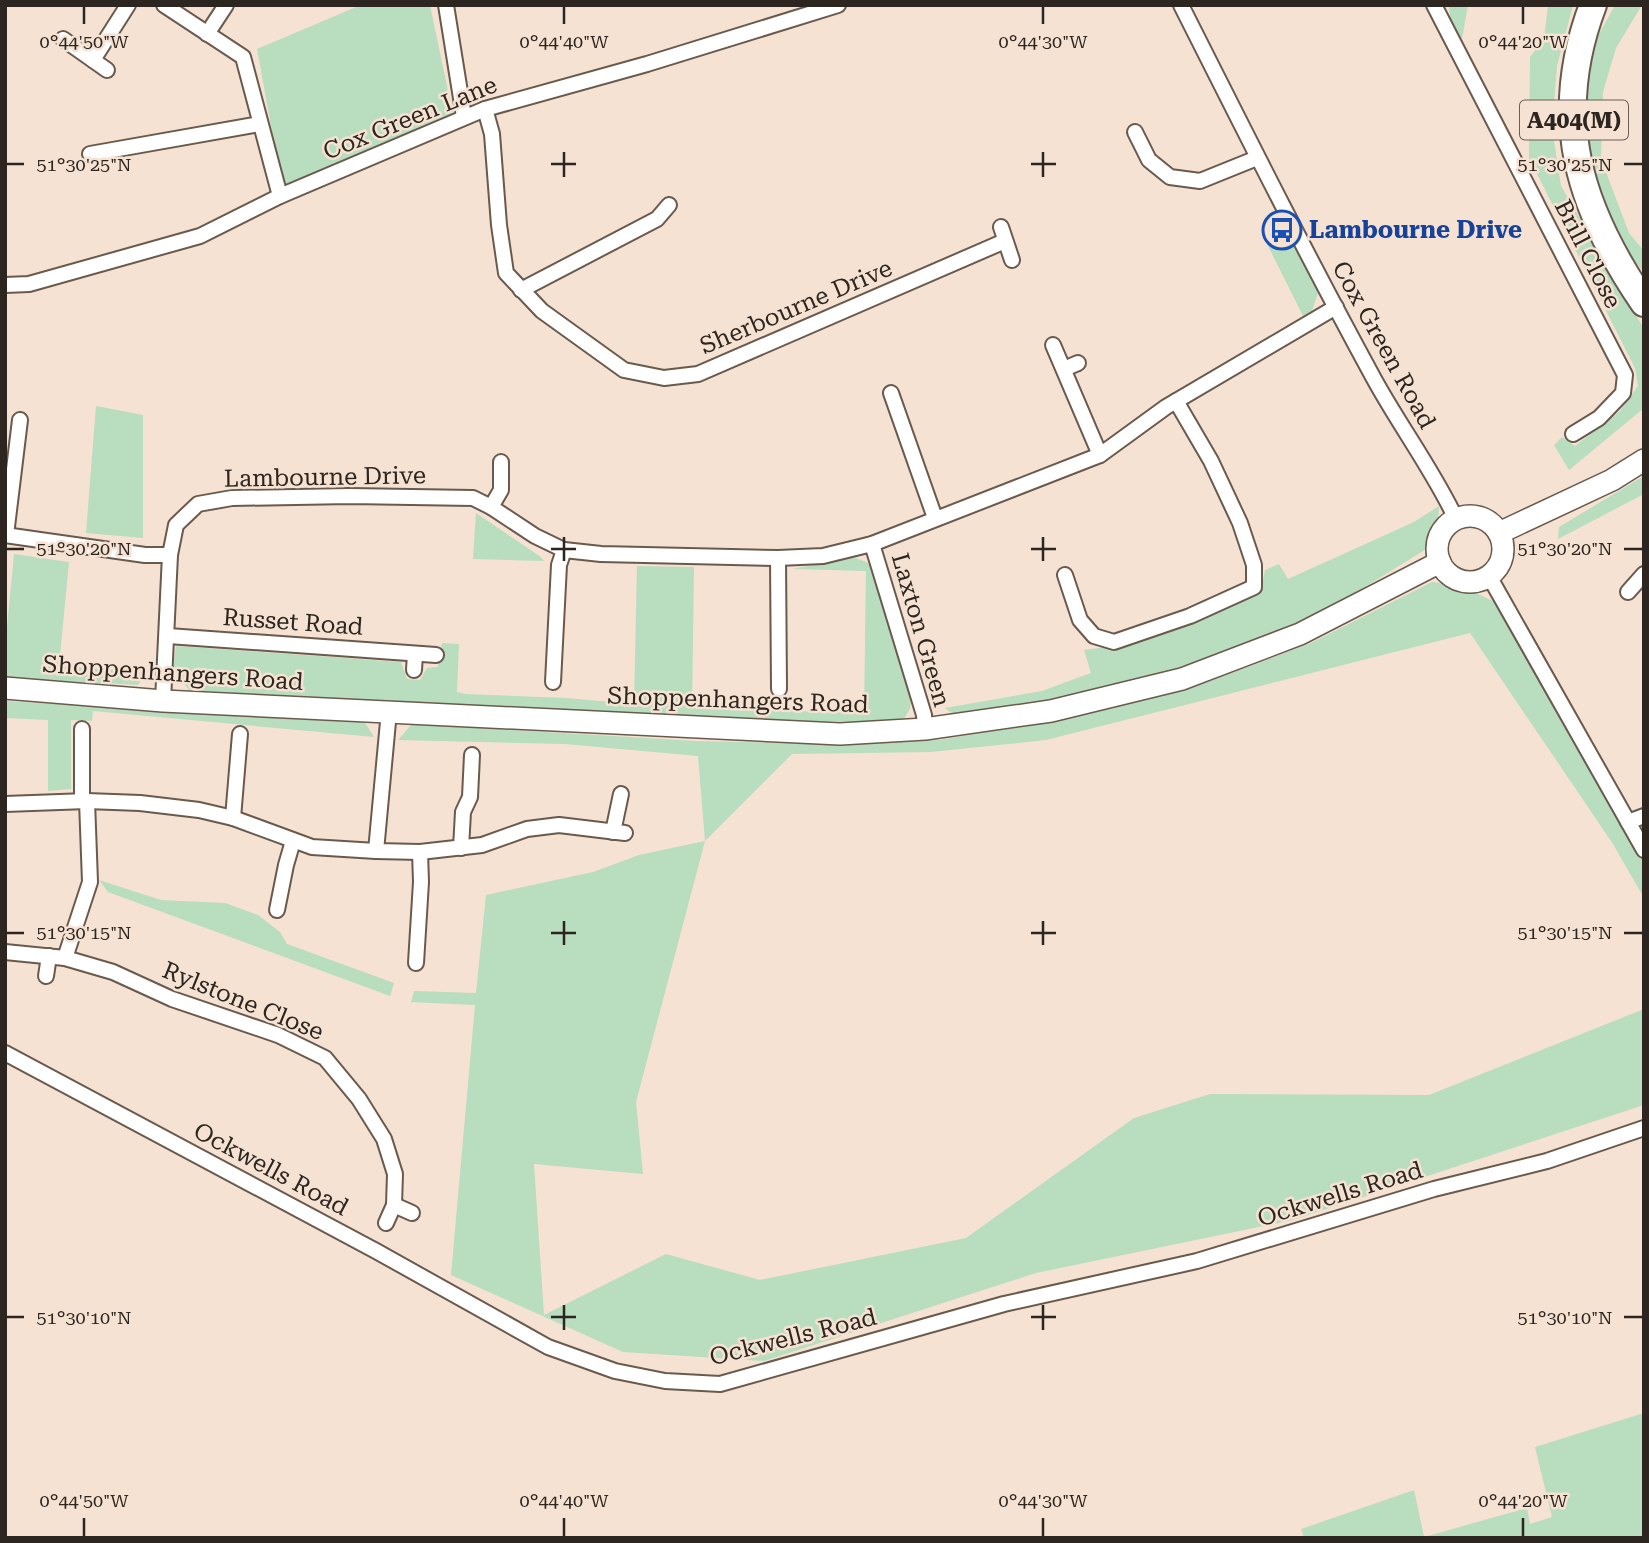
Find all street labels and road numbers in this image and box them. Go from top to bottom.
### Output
street label: Cox Green Lane [319,70,501,166]
road number: A404(M) [1520,100,1628,140]
street label: Brill Close [1549,195,1627,313]
street label: Sherbourne Drive [696,254,896,360]
street label: Cox Green Road [1326,256,1442,434]
street label: Lambourne Drive [224,461,426,493]
street label: Laxton Green [886,550,956,710]
street label: Russet Road [222,603,364,641]
street label: Shoppenhangers Road [42,650,304,696]
street label: Shoppenhangers Road [607,681,869,719]
street label: Rylstone Close [158,956,328,1046]
street label: Ockwells Road [189,1116,353,1222]
street label: Ockwells Road [1254,1156,1426,1232]
street label: Ockwells Road [707,1303,879,1371]

